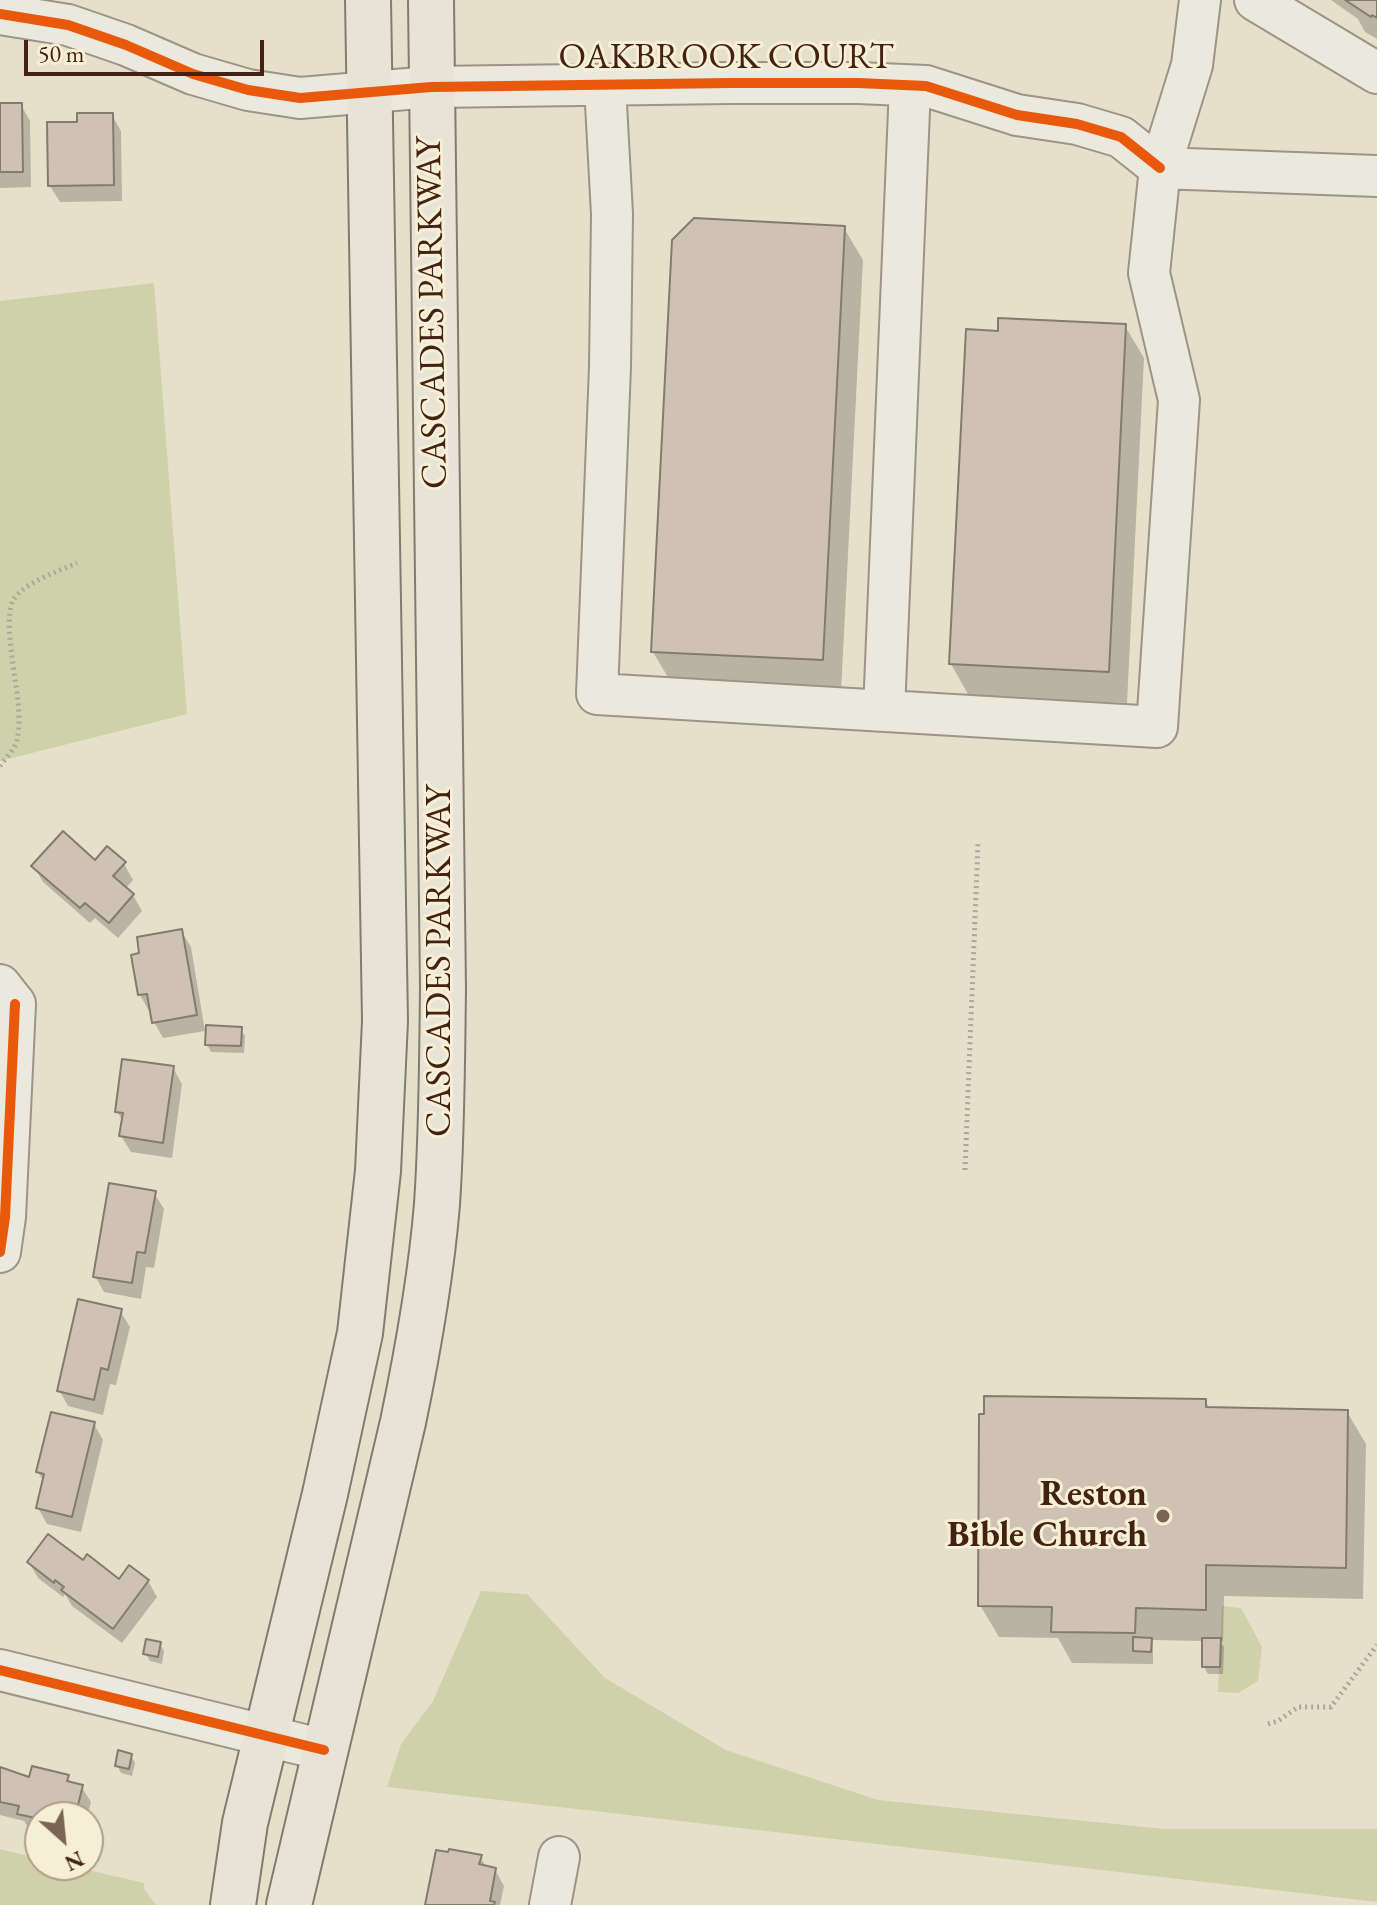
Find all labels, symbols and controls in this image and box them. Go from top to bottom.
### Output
scale bar [28,24,268,74]
street label: OAKBROOK COURT [558,36,894,80]
text: 50 m [38,38,85,69]
street label: CASCADES PARKWAY [408,137,458,489]
street label: CASCADES PARKWAY [418,785,462,1137]
place label: Reston Bible Church [947,1473,1147,1558]
marker: Reston Bible Church [1154,1507,1172,1525]
north arrow [24,1801,104,1881]
text: N [60,1844,89,1878]

